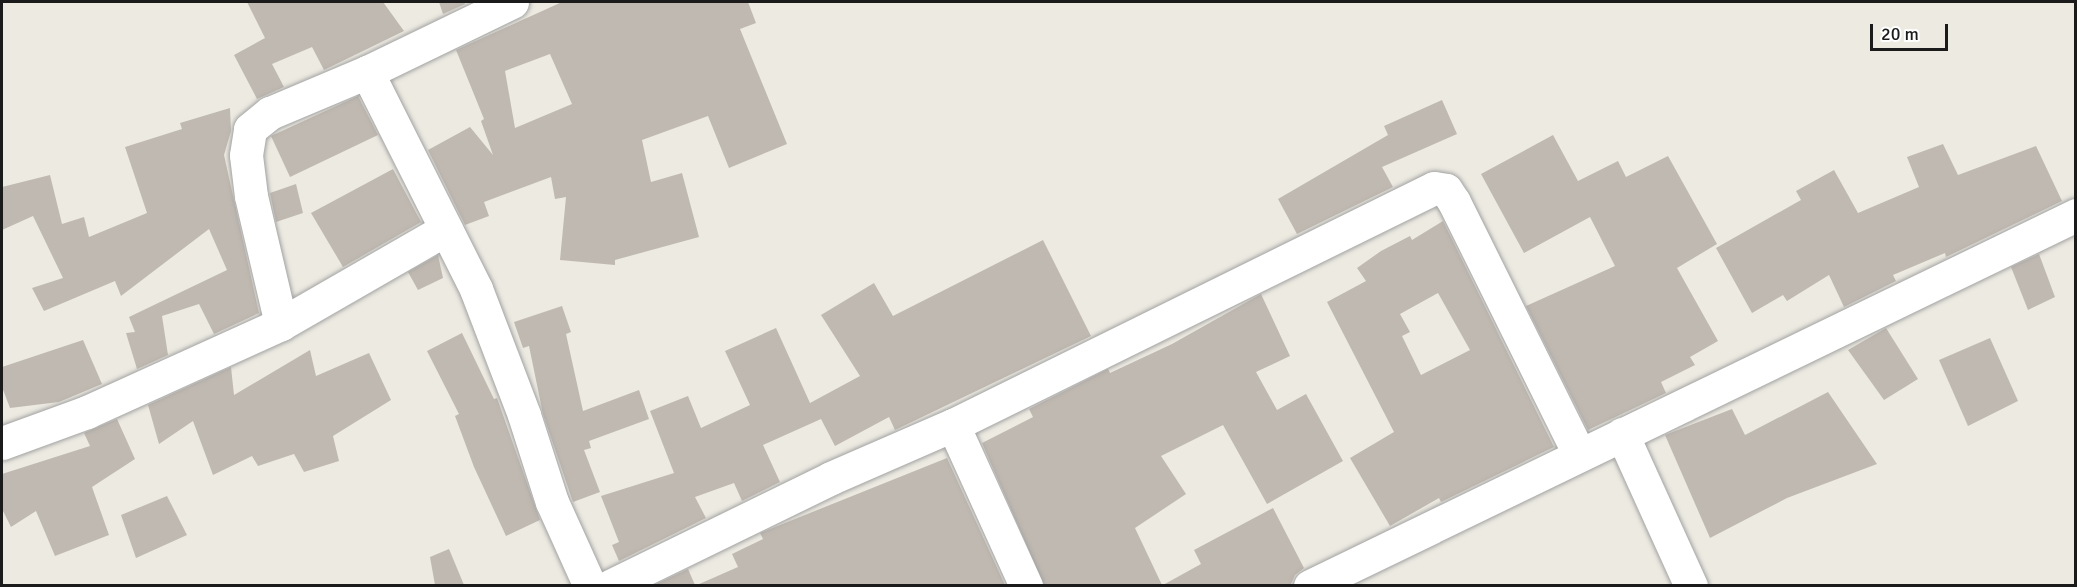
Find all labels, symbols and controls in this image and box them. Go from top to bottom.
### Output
scale bar [1873,12,1951,50]
text: 20 m [1881,23,1919,45]

